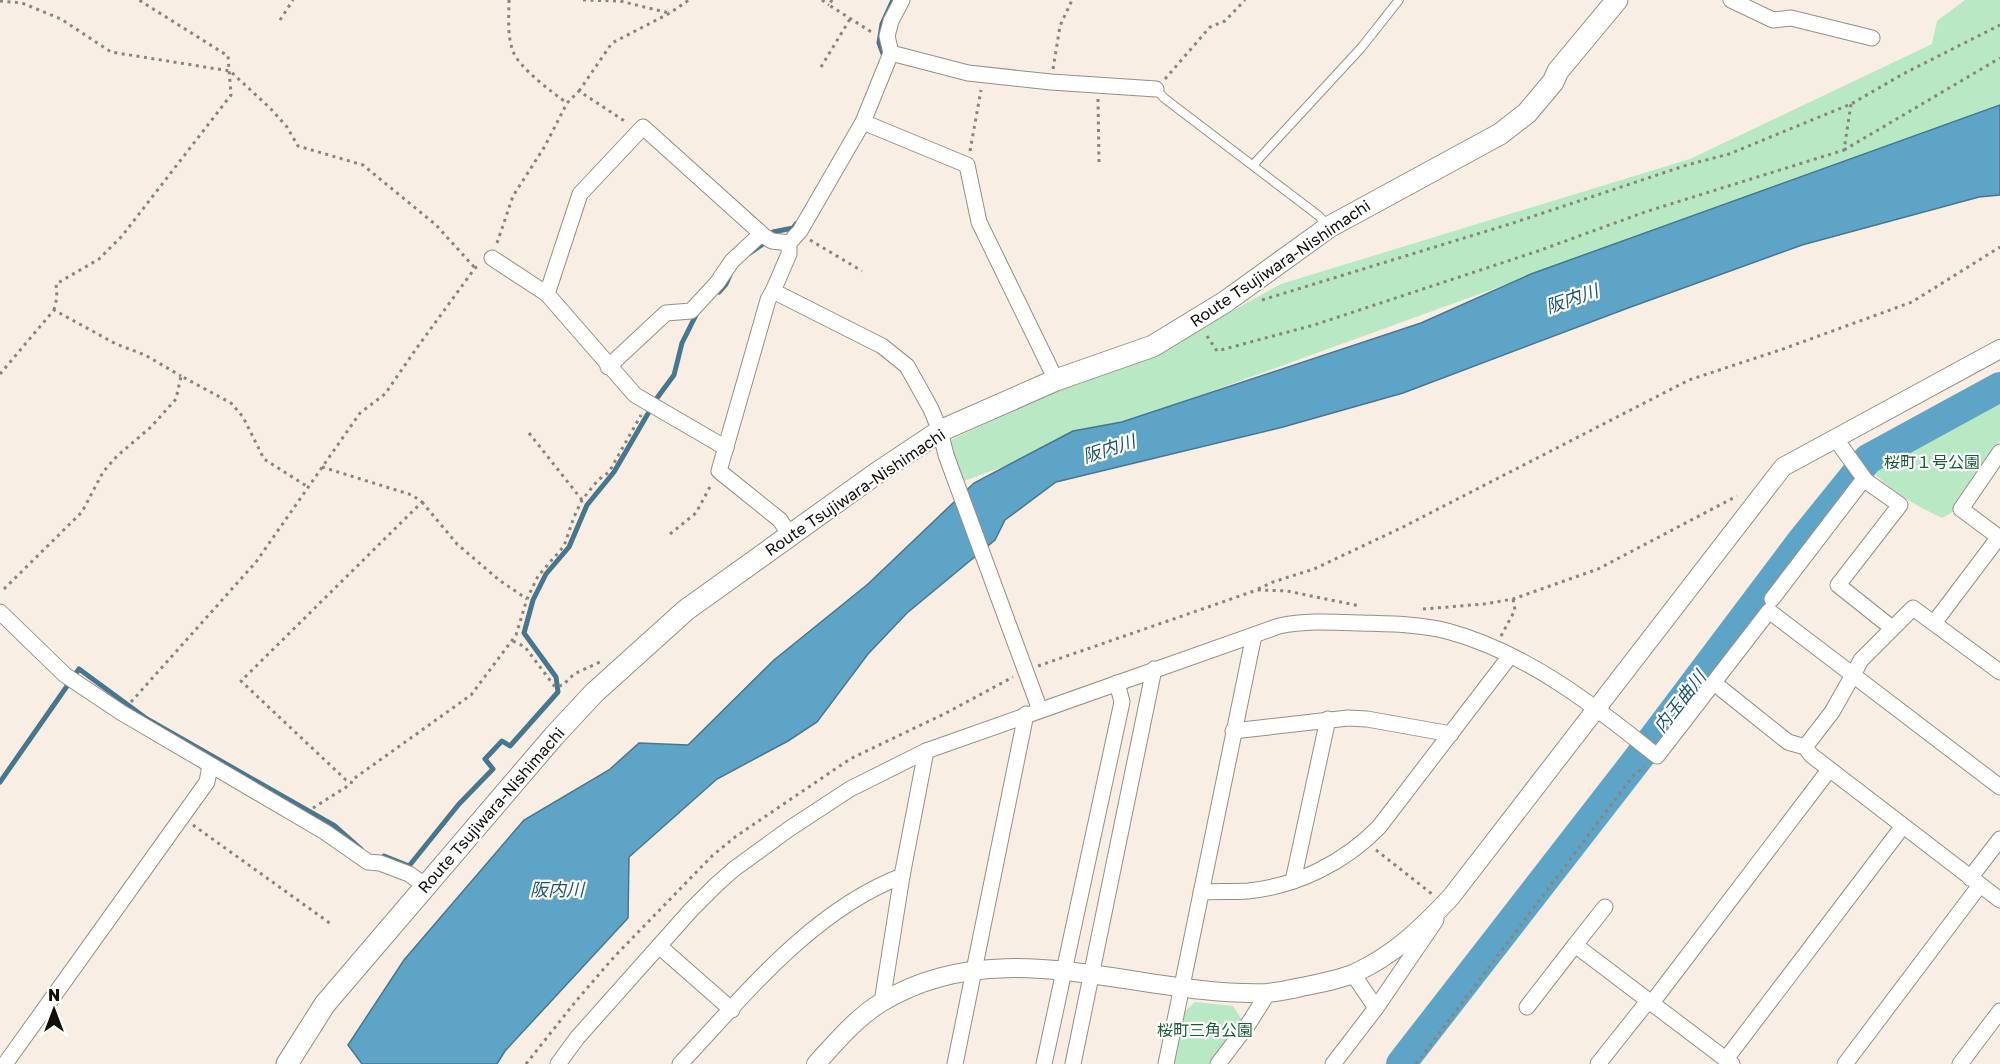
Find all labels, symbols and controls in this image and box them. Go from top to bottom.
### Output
street label: Route Tsujiwara-Nishimachi [1186,195,1374,331]
water label: 阪内川 [1543,278,1603,317]
street label: Route Tsujiwara-Nishimachi [761,424,949,560]
water label: 阪内川 [1080,429,1140,467]
park label: 桜町１号公園 [1884,452,1980,472]
water label: 内玉曲川 [1648,665,1711,737]
street label: Route Tsujiwara-Nishimachi [413,723,569,897]
water label: 阪内川 [530,878,586,900]
north arrow [24,980,84,1040]
text: N [48,985,60,1005]
park label: 桜町三角公園 [1157,1020,1253,1040]

